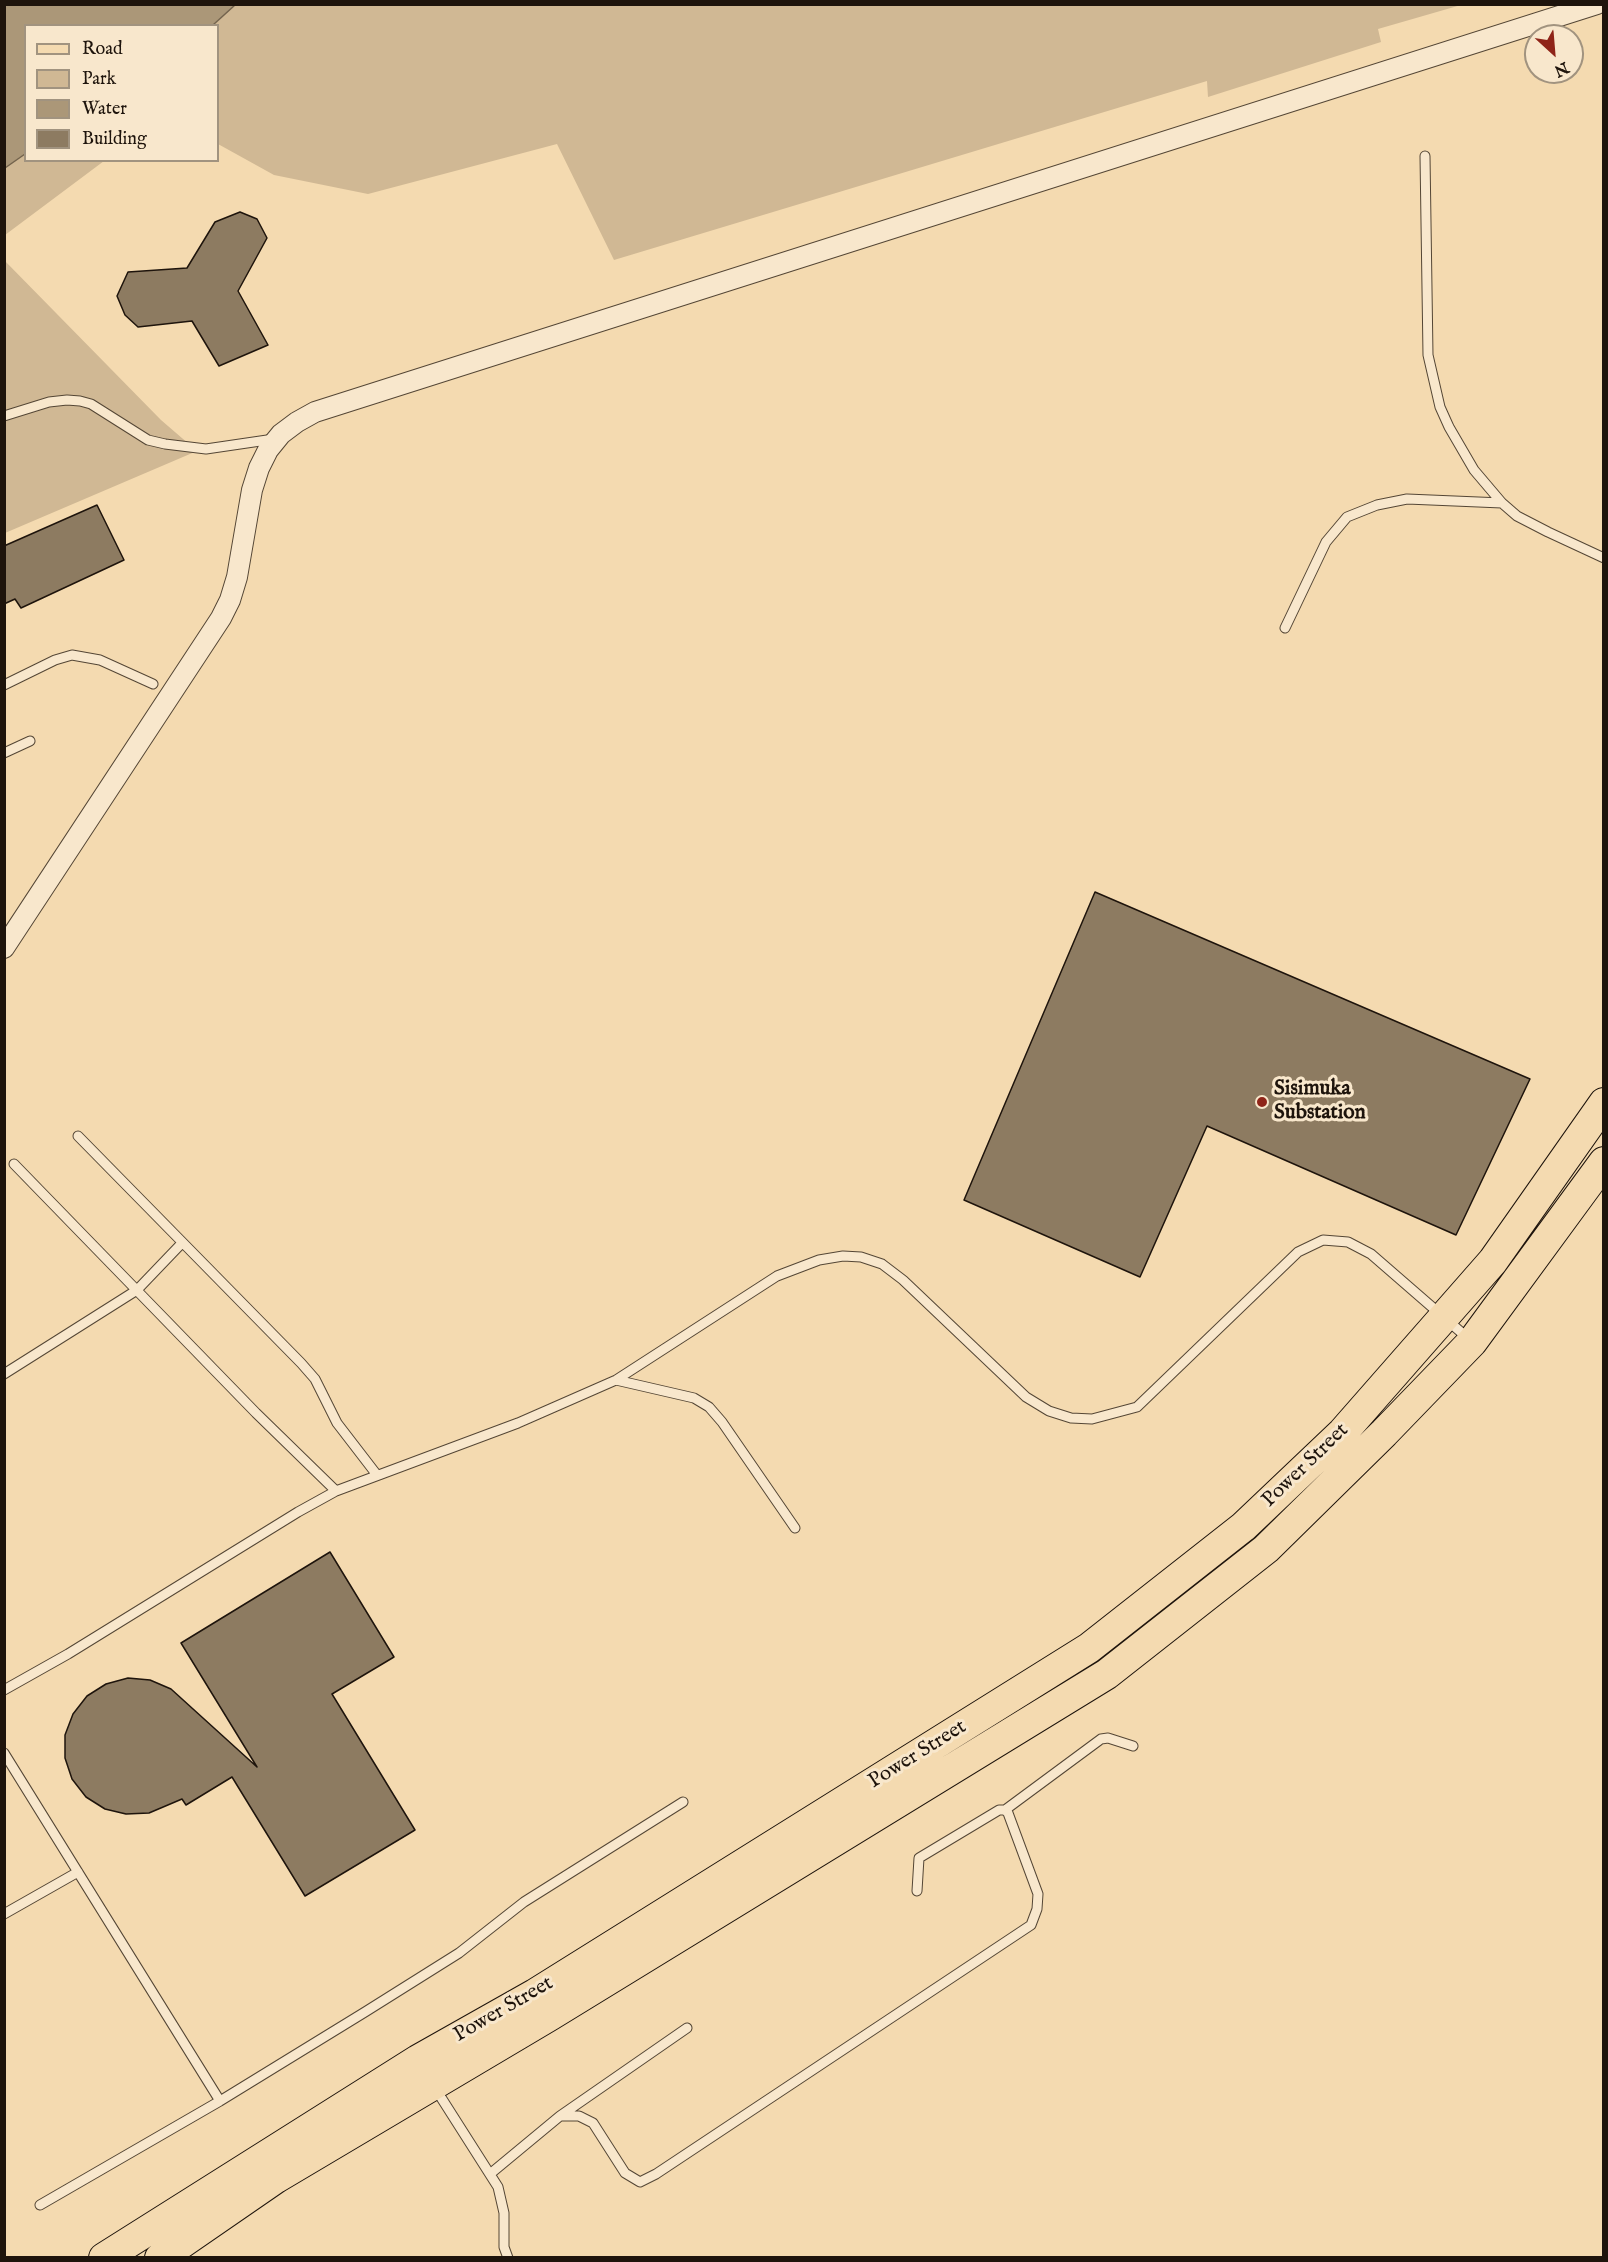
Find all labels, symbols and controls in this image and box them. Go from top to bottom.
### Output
legend [24,24,219,162]
north arrow [1524,24,1584,84]
text: Road [82,38,123,61]
text: N [1550,56,1572,80]
text: Park [82,68,116,91]
text: Water [82,98,127,121]
text: Building [82,128,147,151]
place label: Sisimuka Substation [1274,1077,1366,1127]
marker: Sisimuka Substation [1255,1095,1269,1109]
street label: Power Street [1257,1419,1355,1513]
street label: Power Street [864,1715,972,1795]
street label: Power Street [450,1971,558,2049]

